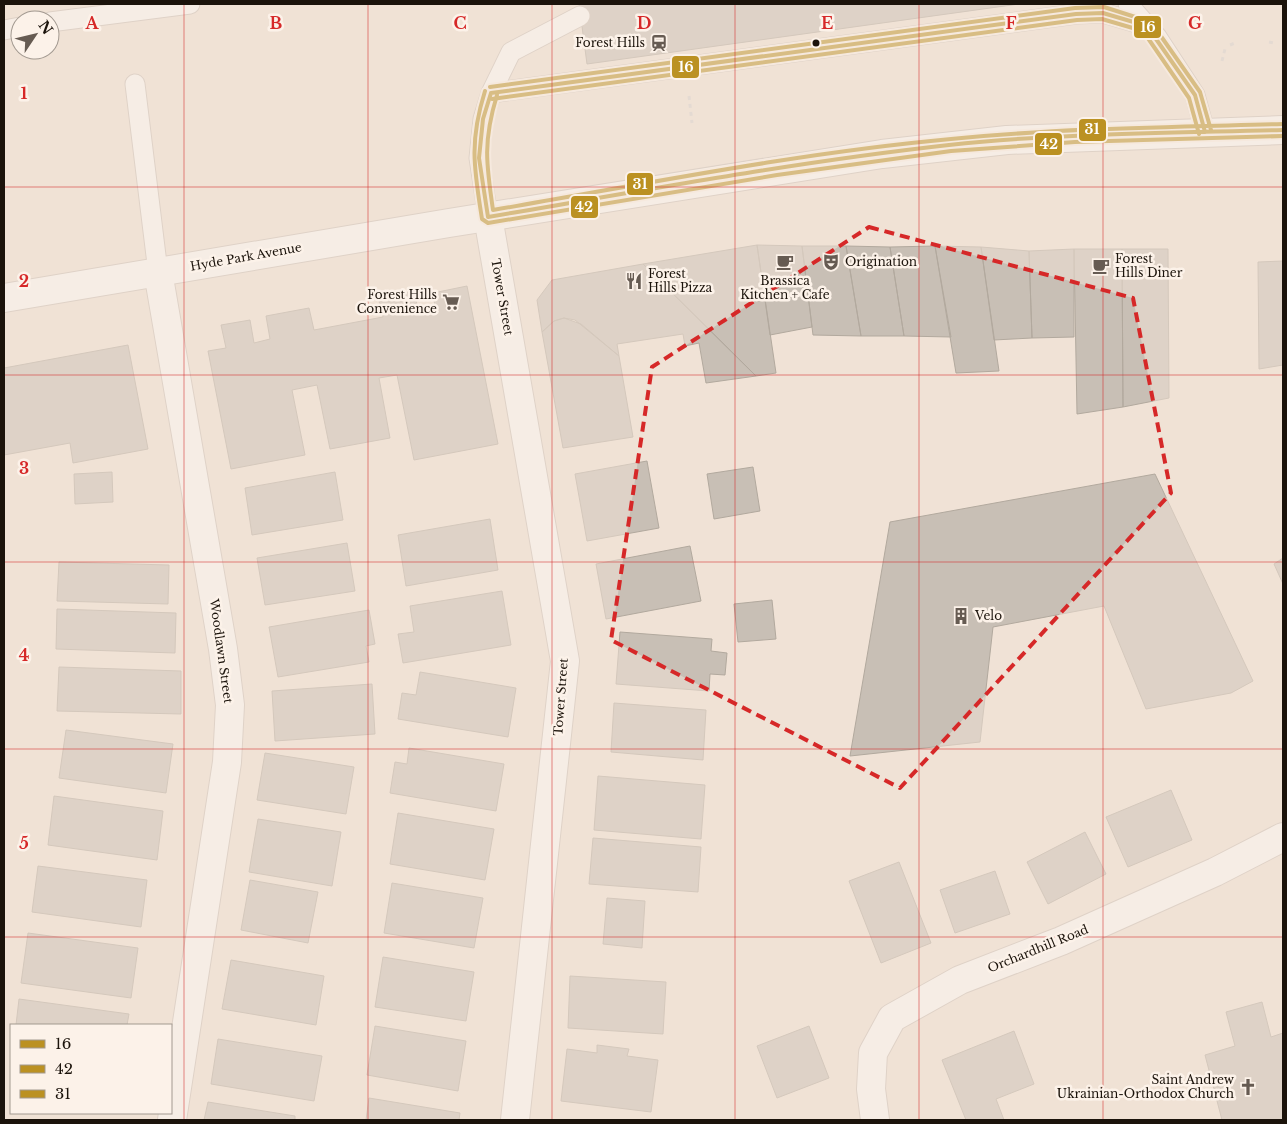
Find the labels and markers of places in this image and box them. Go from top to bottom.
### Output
station icon: Forest Hills [649,33,669,53]
place label: Forest Hills [575,35,645,50]
unlabelled marker [811,38,821,48]
place label: Forest Hills Diner [1115,251,1183,280]
cafe icon: Brassica Kitchen + Cafe [775,252,795,272]
theatre icon: Origination [821,252,841,272]
place label: Origination [845,254,917,269]
cafe icon: Forest Hills Diner [1091,256,1111,276]
place label: Forest Hills Pizza [648,266,713,295]
restaurant icon: Forest Hills Pizza [624,271,644,291]
place label: Brassica Kitchen + Cafe [740,273,830,302]
place label: Forest Hills Convenience [357,287,437,316]
supermarket icon: Forest Hills Convenience [441,292,461,312]
building icon: Velo [951,606,971,626]
place label: Velo [974,608,1002,623]
place label: Saint Andrew Ukrainian-Orthodox Church [1057,1072,1235,1101]
church icon: Saint Andrew Ukrainian-Orthodox Church [1238,1077,1258,1097]

